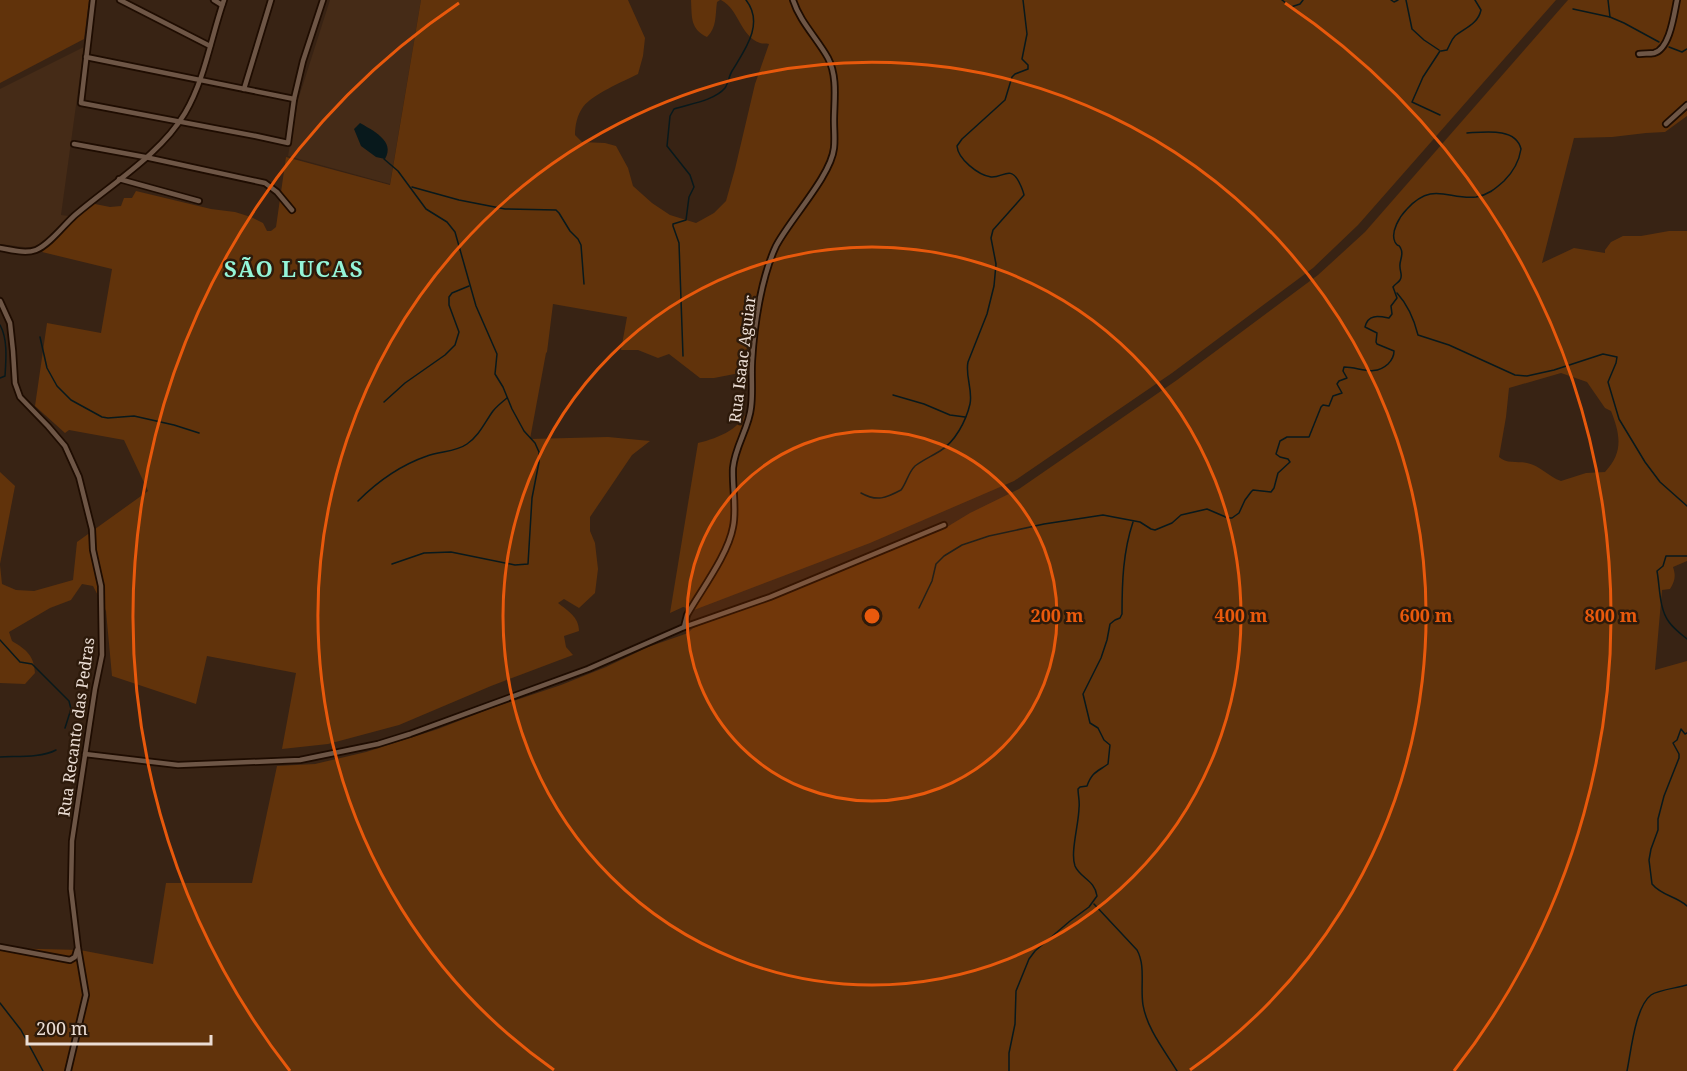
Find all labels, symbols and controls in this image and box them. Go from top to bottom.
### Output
district label: SÃO LUCAS [224,253,364,283]
street label: Rua Isaac Aguiar [723,294,761,424]
text: 200 m [1031,603,1084,627]
text: 400 m [1215,603,1268,627]
text: 600 m [1400,603,1453,627]
text: 800 m [1585,603,1638,627]
centre of rings [862,606,882,626]
street label: Rua Recanto das Pedras [53,636,99,818]
scale bar [27,1008,212,1046]
text: 200 m [36,1016,88,1040]

